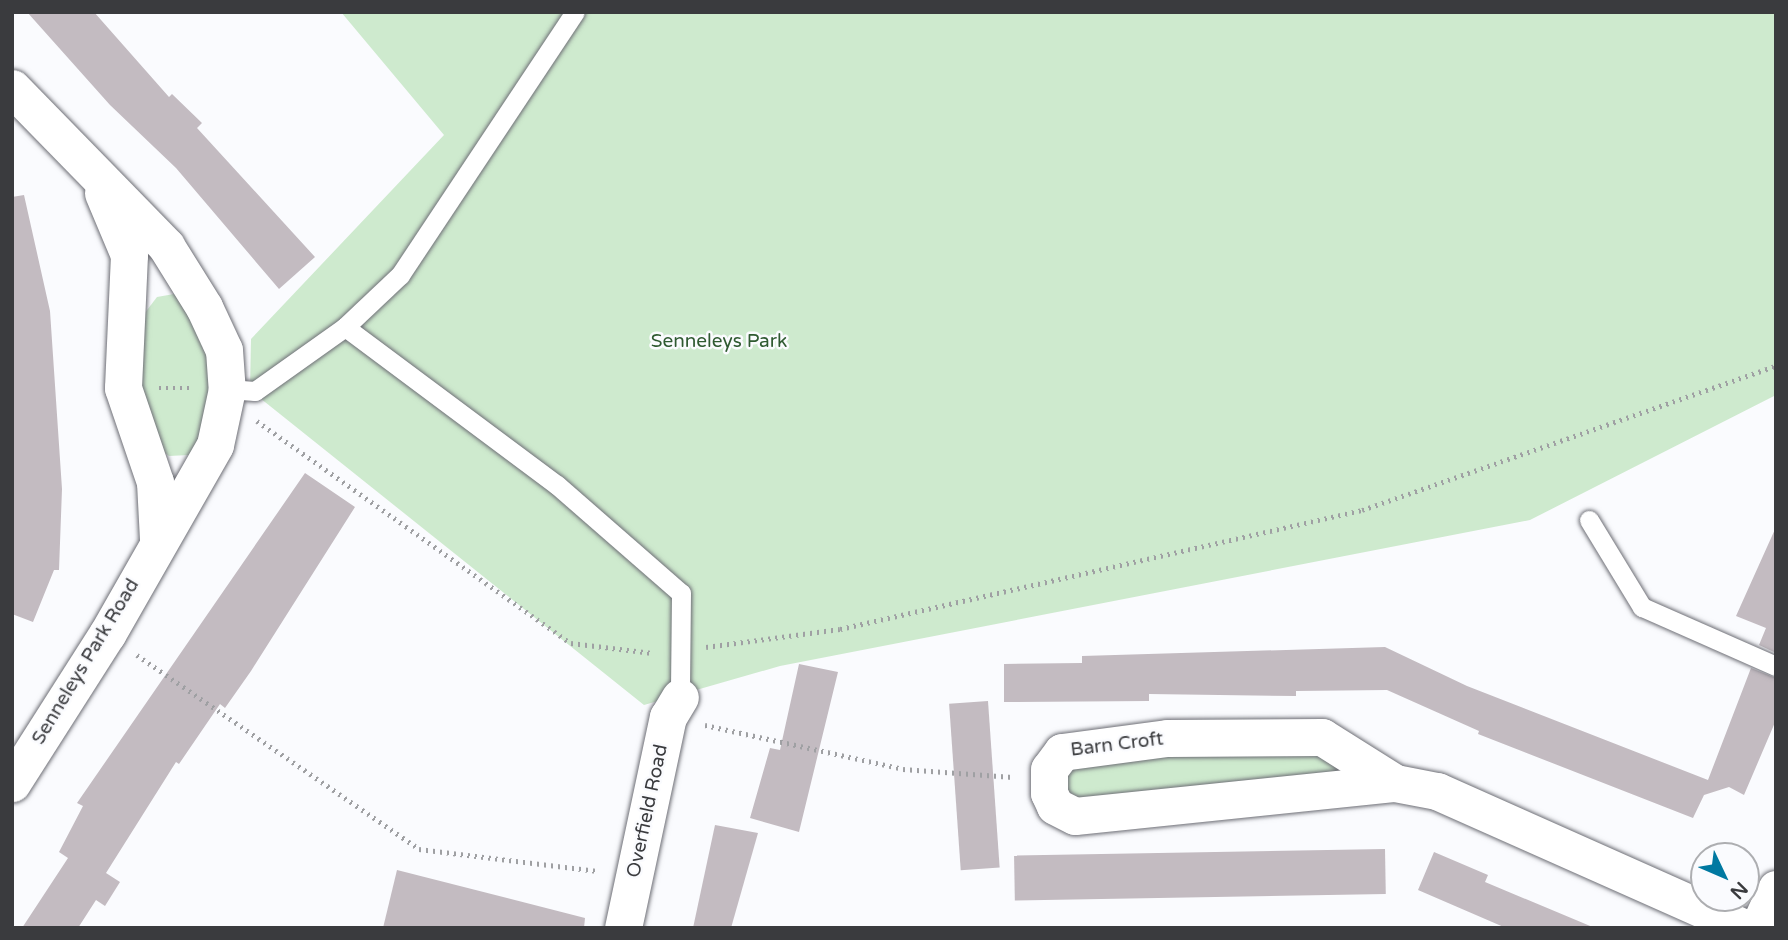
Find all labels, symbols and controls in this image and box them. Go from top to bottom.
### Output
park label: Senneleys Park [651,331,787,353]
street label: Senneleys Park Road [27,575,145,749]
street label: Barn Croft [1069,728,1165,762]
street label: Overfield Road [623,742,673,880]
north arrow [1690,842,1760,912]
text: N [1725,877,1752,903]

